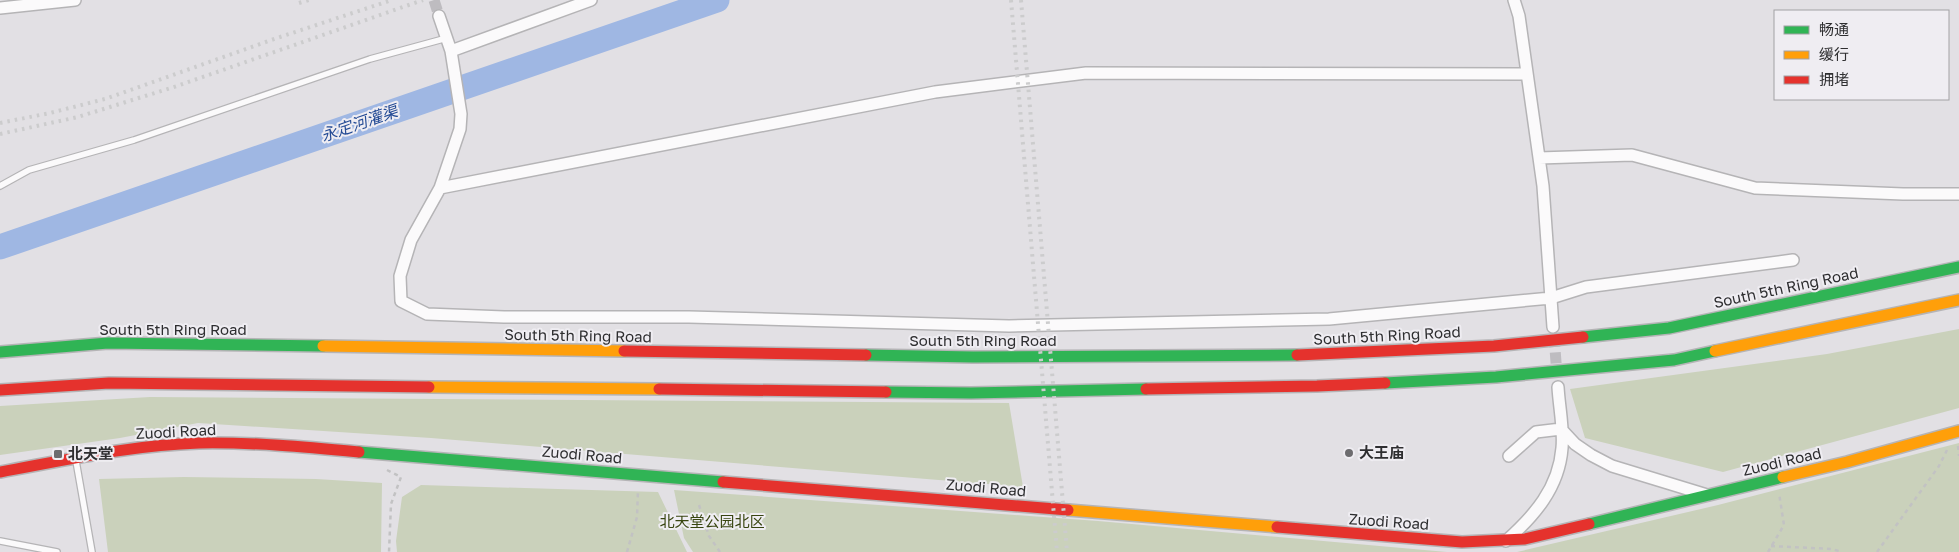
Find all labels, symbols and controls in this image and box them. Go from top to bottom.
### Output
legend [1774,10,1949,100]
text: 畅通 [1819,20,1849,38]
text: 缓行 [1819,45,1849,63]
text: 拥堵 [1819,70,1849,88]
water label: 永定河灌渠 [318,100,402,145]
street label: South 5th Ring Road [1712,263,1860,311]
street label: South 5th Ring Road [99,320,247,338]
street label: South 5th Ring Road [1313,322,1461,348]
street label: South 5th Ring Road [504,325,652,345]
street label: South 5th Ring Road [909,331,1057,349]
street label: Zuodi Road [135,420,217,442]
street label: Zuodi Road [541,442,623,466]
place label: 大王庙 [1359,443,1404,461]
street label: Zuodi Road [1741,443,1823,479]
place label: 北天堂 [68,444,113,462]
marker: 大王庙 [1343,447,1355,459]
marker: 北天堂 [52,448,64,460]
street label: Zuodi Road [945,475,1027,499]
street label: Zuodi Road [1348,509,1430,533]
park label: 北天堂公园北区 [659,512,765,530]

